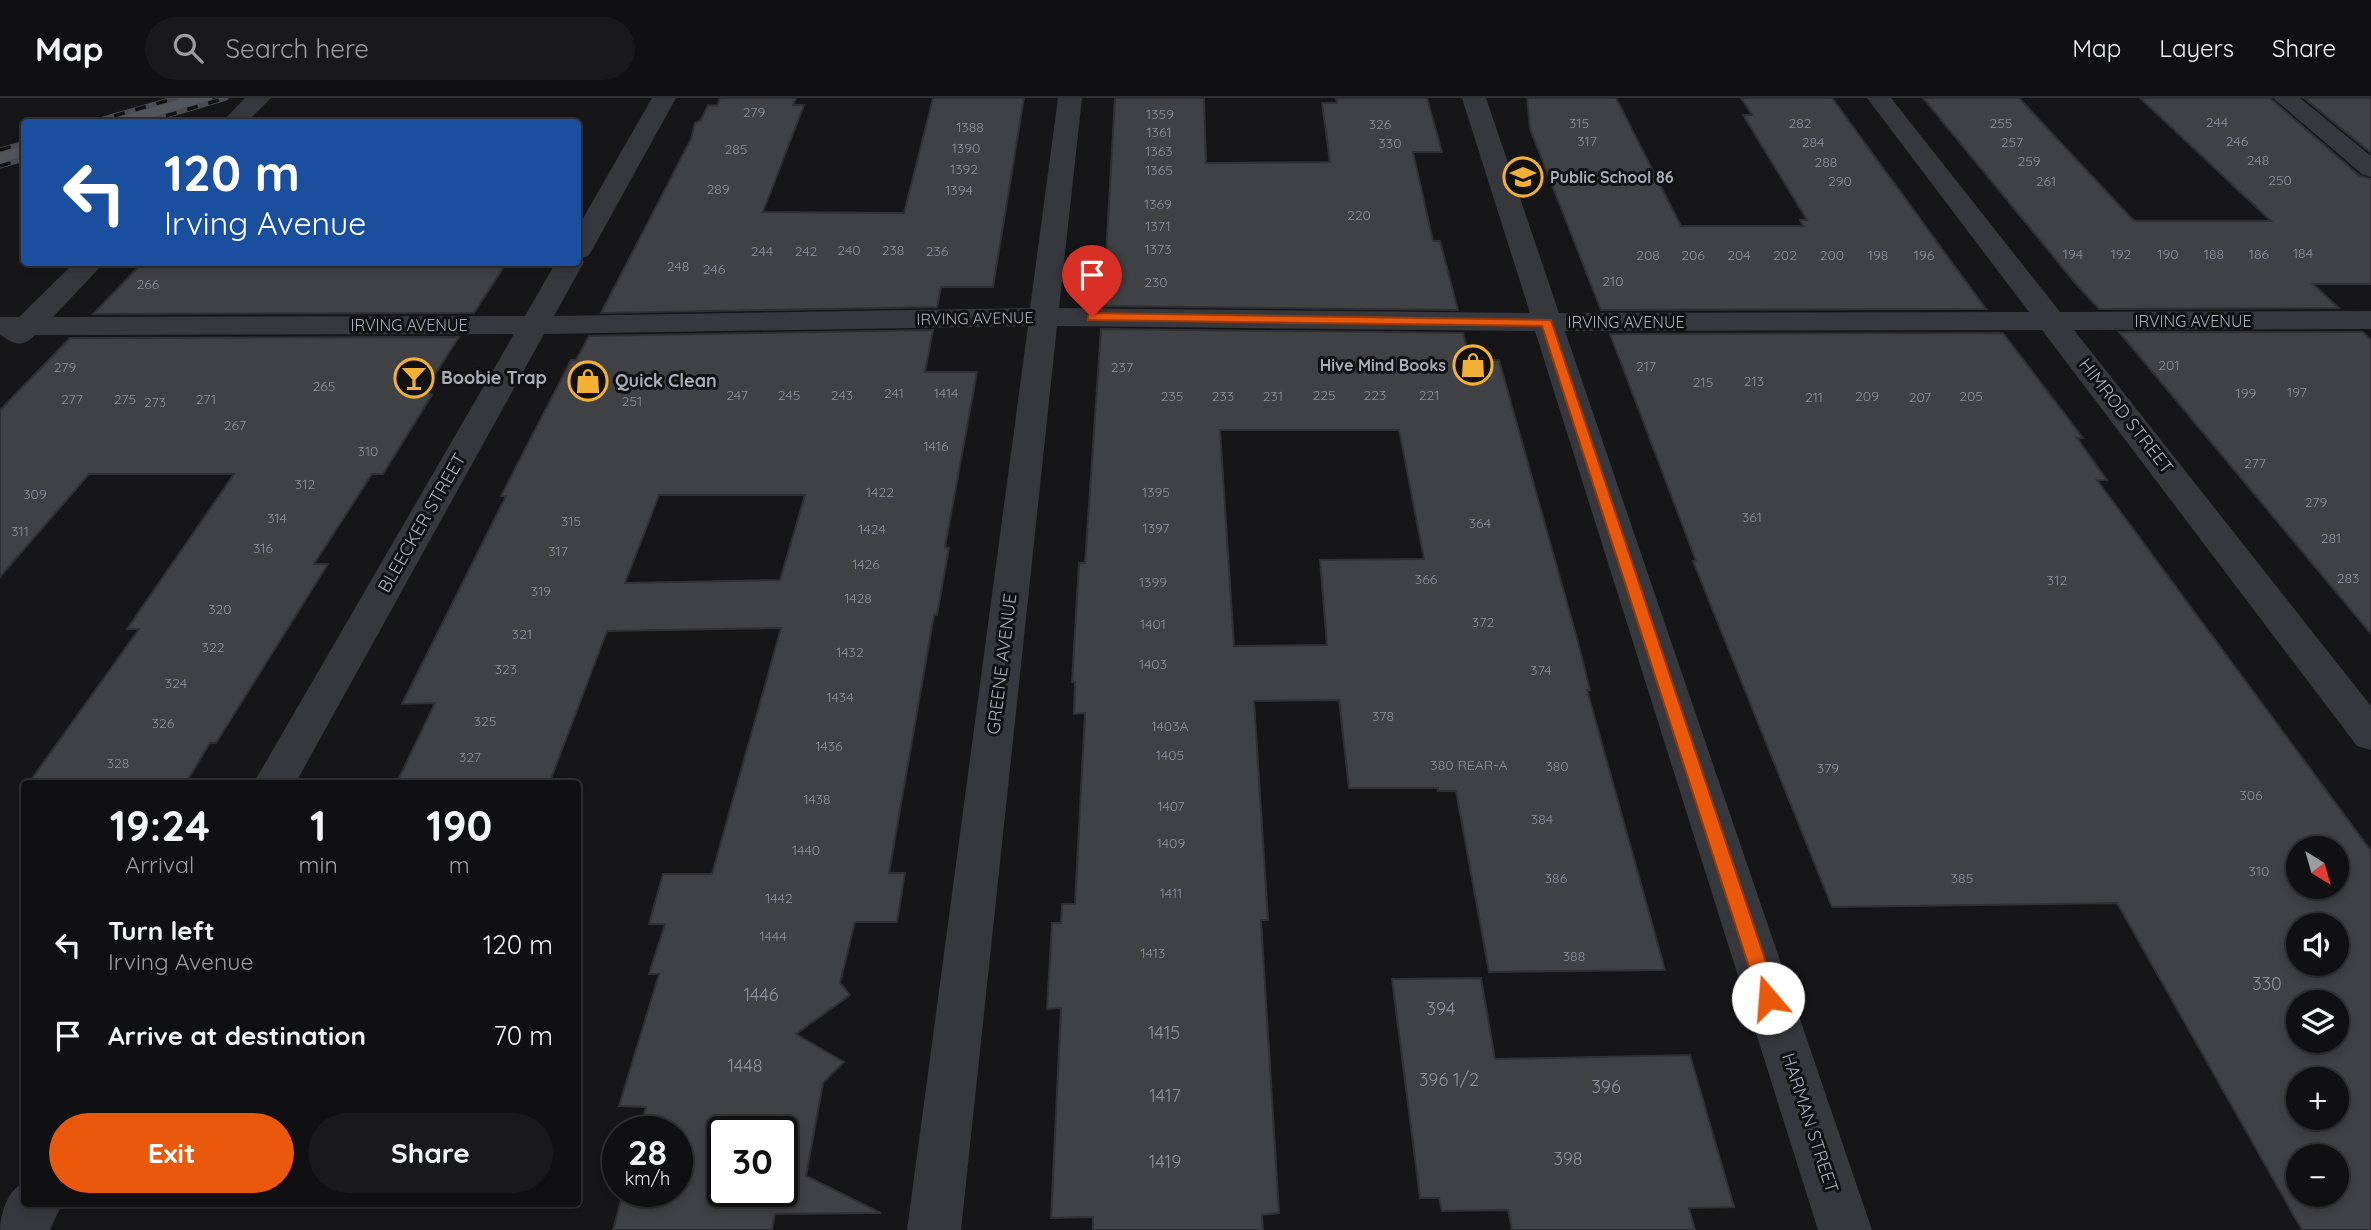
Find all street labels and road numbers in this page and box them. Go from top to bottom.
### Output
street label: IRVING AVENUE [916,307,1034,329]
street label: IRVING AVENUE [2134,311,2252,331]
street label: IRVING AVENUE [1567,312,1685,332]
street label: IRVING AVENUE [350,315,468,335]
street label: HIMROD STREET [2074,353,2179,478]
street label: BLEECKER STREET [372,449,471,597]
street label: GREENE AVENUE [981,592,1022,736]
street label: HARMAN STREET [1777,1050,1844,1196]

